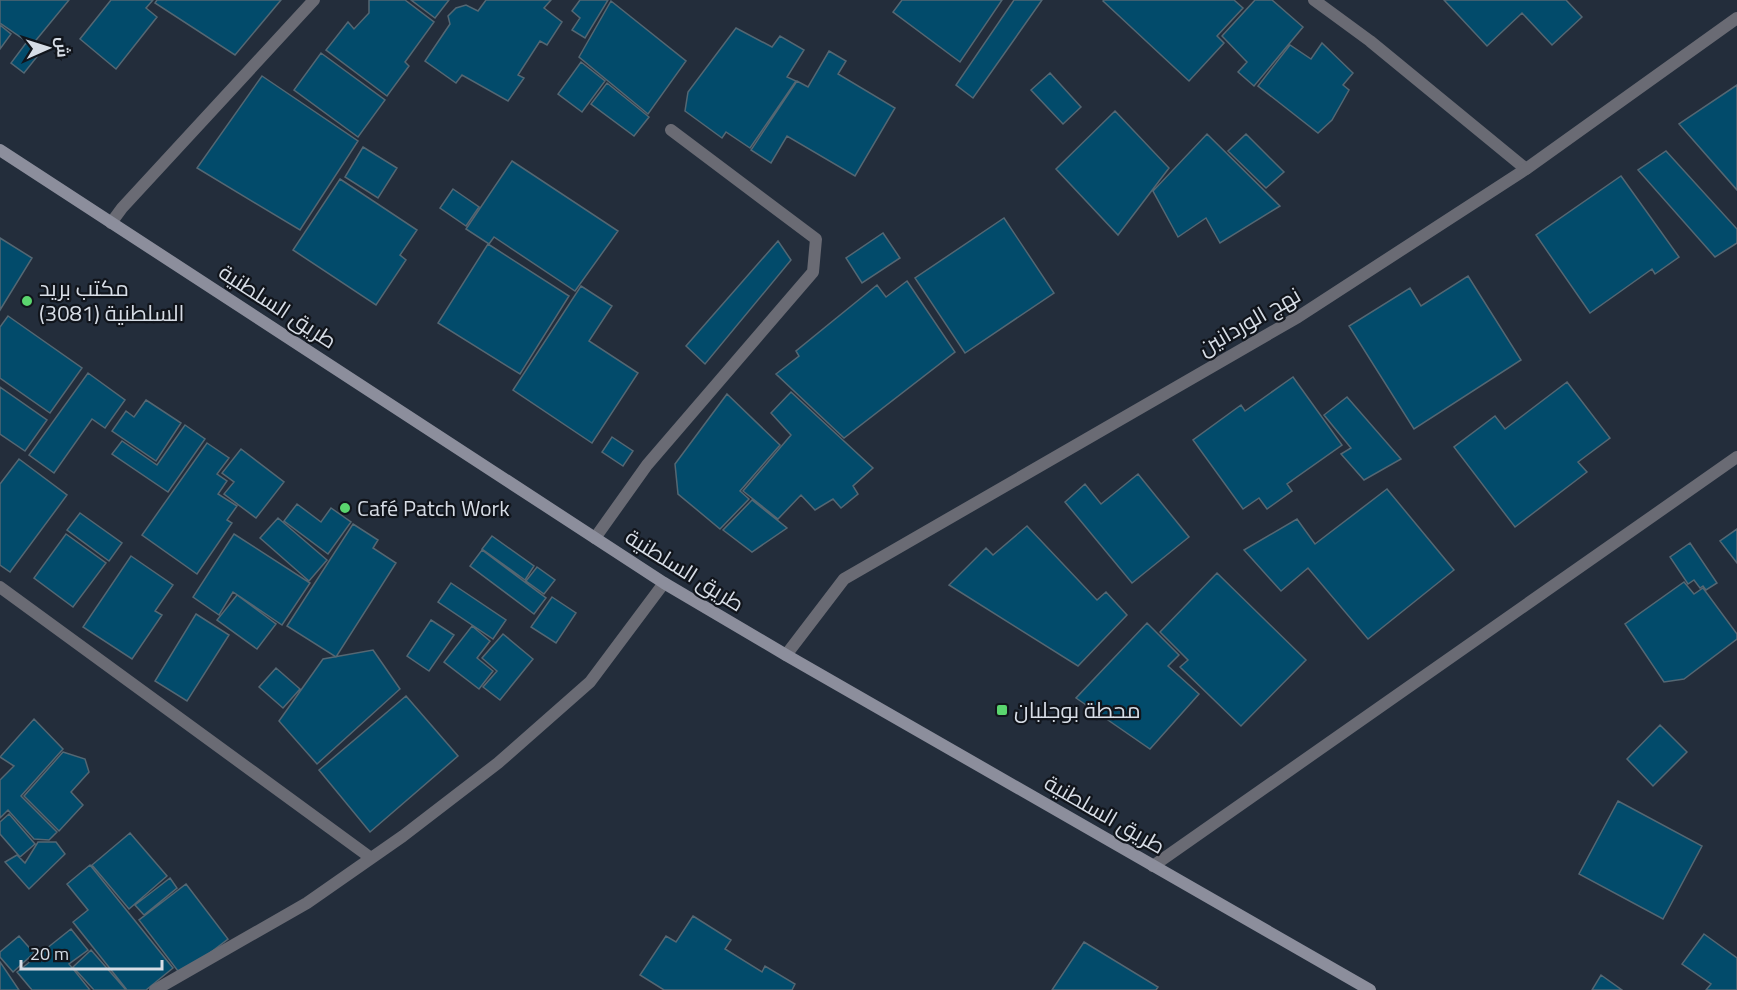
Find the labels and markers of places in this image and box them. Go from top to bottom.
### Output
place label: مكتب بريد السلطنية (3081) [39,271,185,330]
marker: مكتب بريد السلطنية (3081) [20,294,34,308]
place label: Café Patch Work [357,491,510,525]
marker: Café Patch Work [338,501,352,515]
place label: محطة بوجلبان [1014,693,1141,727]
marker: محطة بوجلبان [995,703,1009,717]

